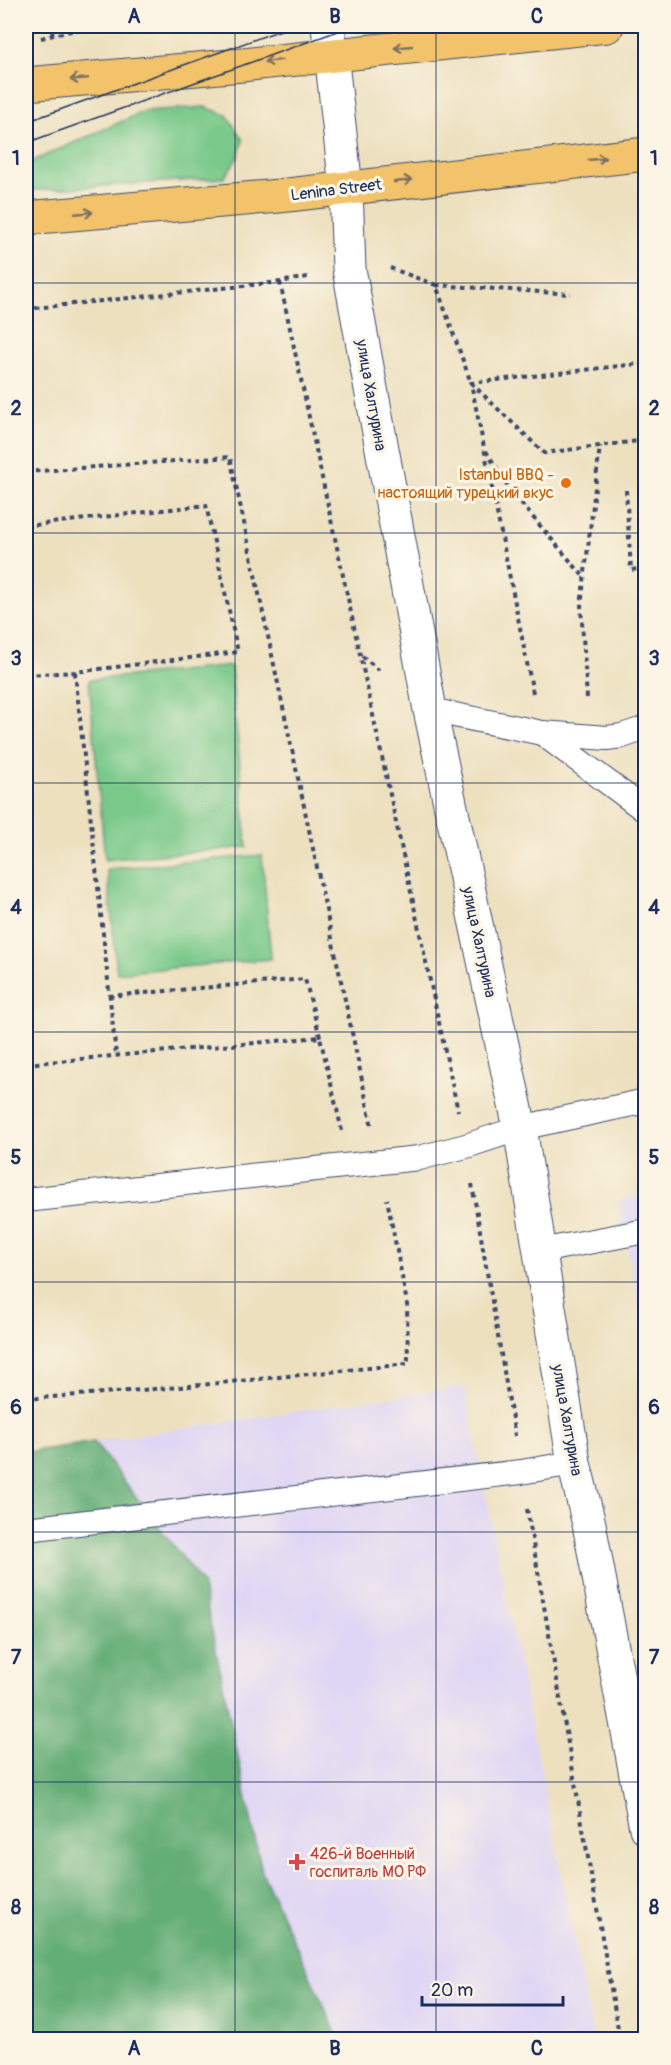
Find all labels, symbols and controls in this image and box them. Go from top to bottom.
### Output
text: A [128,4,141,29]
text: B [329,4,341,29]
text: C [531,4,543,29]
one-way arrow [393,42,413,53]
one-way arrow [264,56,284,67]
one-way arrow [70,74,90,85]
text: 1 [12,146,20,171]
text: 1 [650,146,658,171]
one-way arrow [586,154,606,165]
street label: Lenina Street [289,174,383,206]
one-way arrow [393,175,413,186]
one-way arrow [73,207,93,218]
street label: улица Халтурина [351,337,391,452]
text: 2 [10,396,22,421]
text: 2 [648,396,660,421]
place label: Istanbul BBQ - настоящий турецкий вкус [378,465,554,503]
marker: Istanbul BBQ - настоящий турецкий вкус [559,476,573,490]
text: 3 [10,646,22,671]
text: 3 [648,646,660,671]
street label: улица Халтурина [457,884,501,999]
text: 4 [10,895,22,920]
text: 4 [648,895,660,920]
text: 5 [11,1145,22,1170]
text: 5 [649,1145,660,1170]
street label: улица Халтурина [547,1362,587,1477]
text: 6 [10,1395,22,1420]
text: 6 [648,1395,660,1420]
text: 7 [11,1645,22,1670]
text: 7 [649,1645,660,1670]
place label: 426-й Военный госпиталь МО РФ [310,1844,426,1882]
marker: 426-й Военный госпиталь МО РФ [288,1853,306,1871]
text: 8 [11,1895,21,1920]
text: 8 [649,1895,659,1920]
scale bar [422,1969,563,2007]
text: 20 m [431,1979,473,2002]
text: A [128,2036,141,2061]
text: B [329,2036,341,2061]
text: C [531,2036,543,2061]

